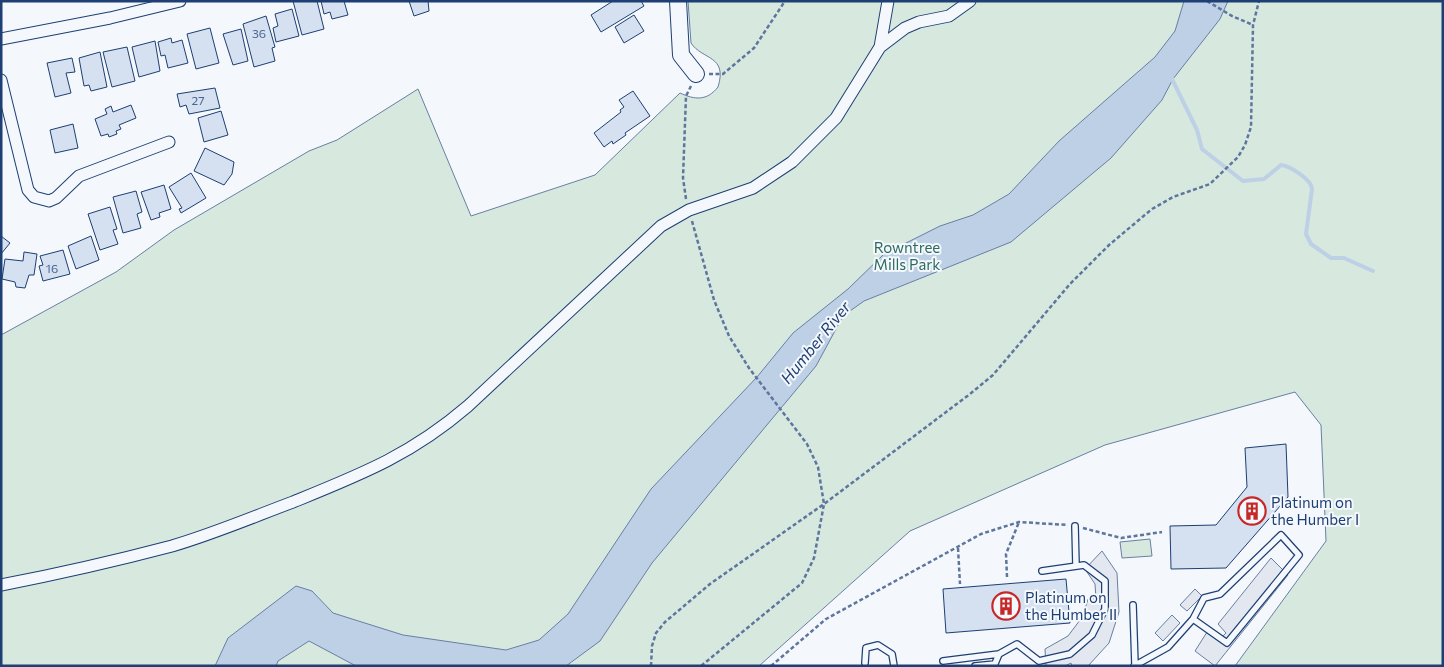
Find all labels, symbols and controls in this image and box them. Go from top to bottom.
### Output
house number: 36 [252,26,266,40]
house number: 27 [192,93,204,107]
park label: Rowntree Mills Park [874,238,940,273]
house number: 16 [46,261,58,275]
water label: Humber River [776,297,854,387]
place label: Platinum on the Humber I [1271,493,1359,528]
building icon: Platinum on the Humber I [1237,496,1267,526]
place label: Platinum on the Humber II [1025,588,1117,623]
building icon: Platinum on the Humber II [991,591,1021,621]

